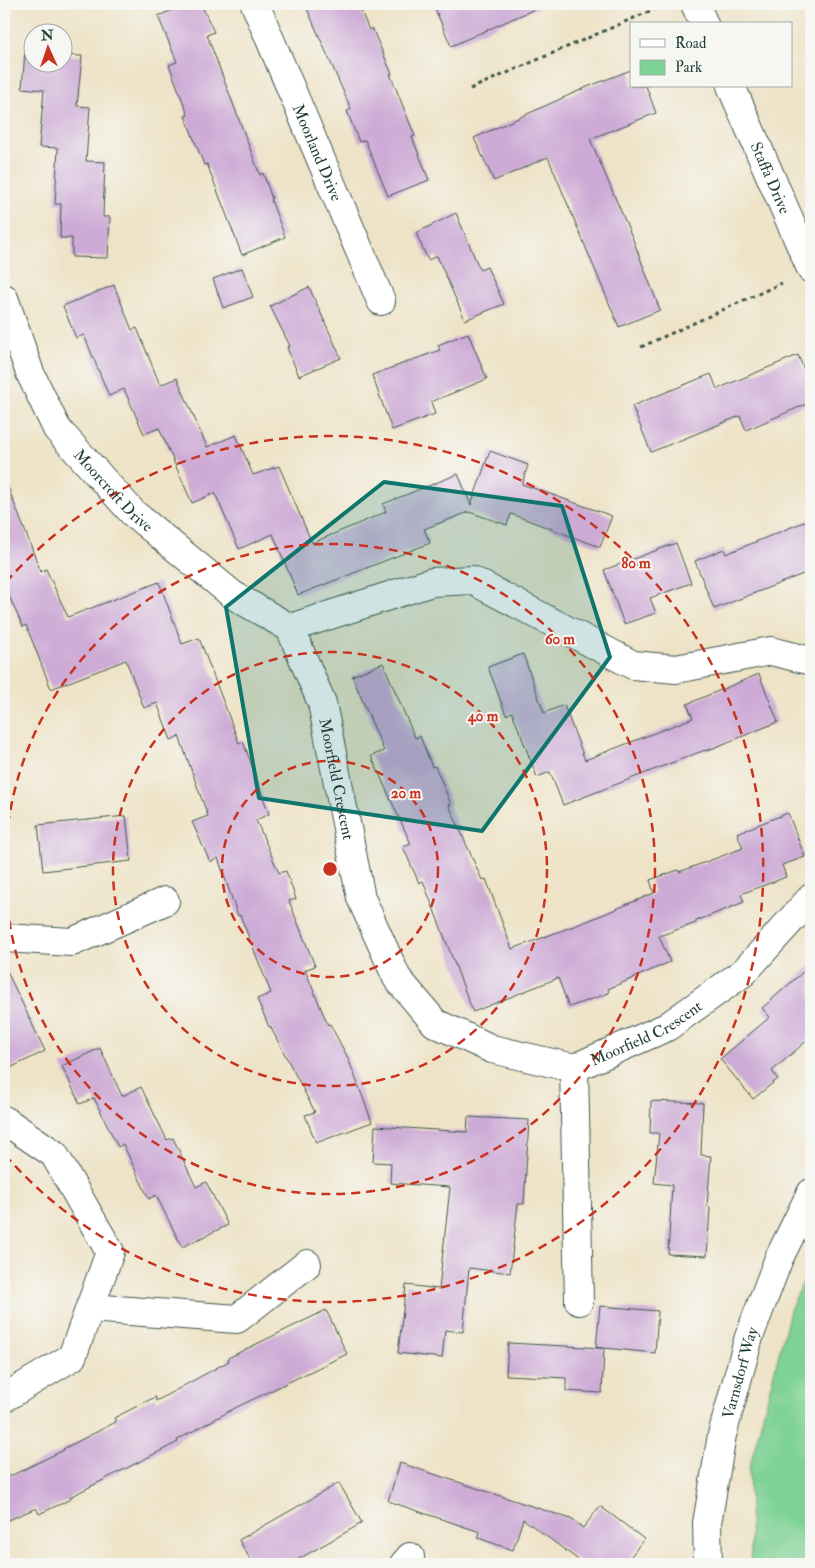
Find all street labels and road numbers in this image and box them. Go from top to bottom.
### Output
street label: Moorland Drive [288,101,346,204]
street label: Staffa Drive [746,139,795,217]
street label: Moorcroft Drive [69,445,157,537]
street label: Moorfield Crescent [314,717,358,842]
street label: Moorfield Crescent [587,996,706,1071]
street label: Varnsdorf Way [718,1323,763,1421]

